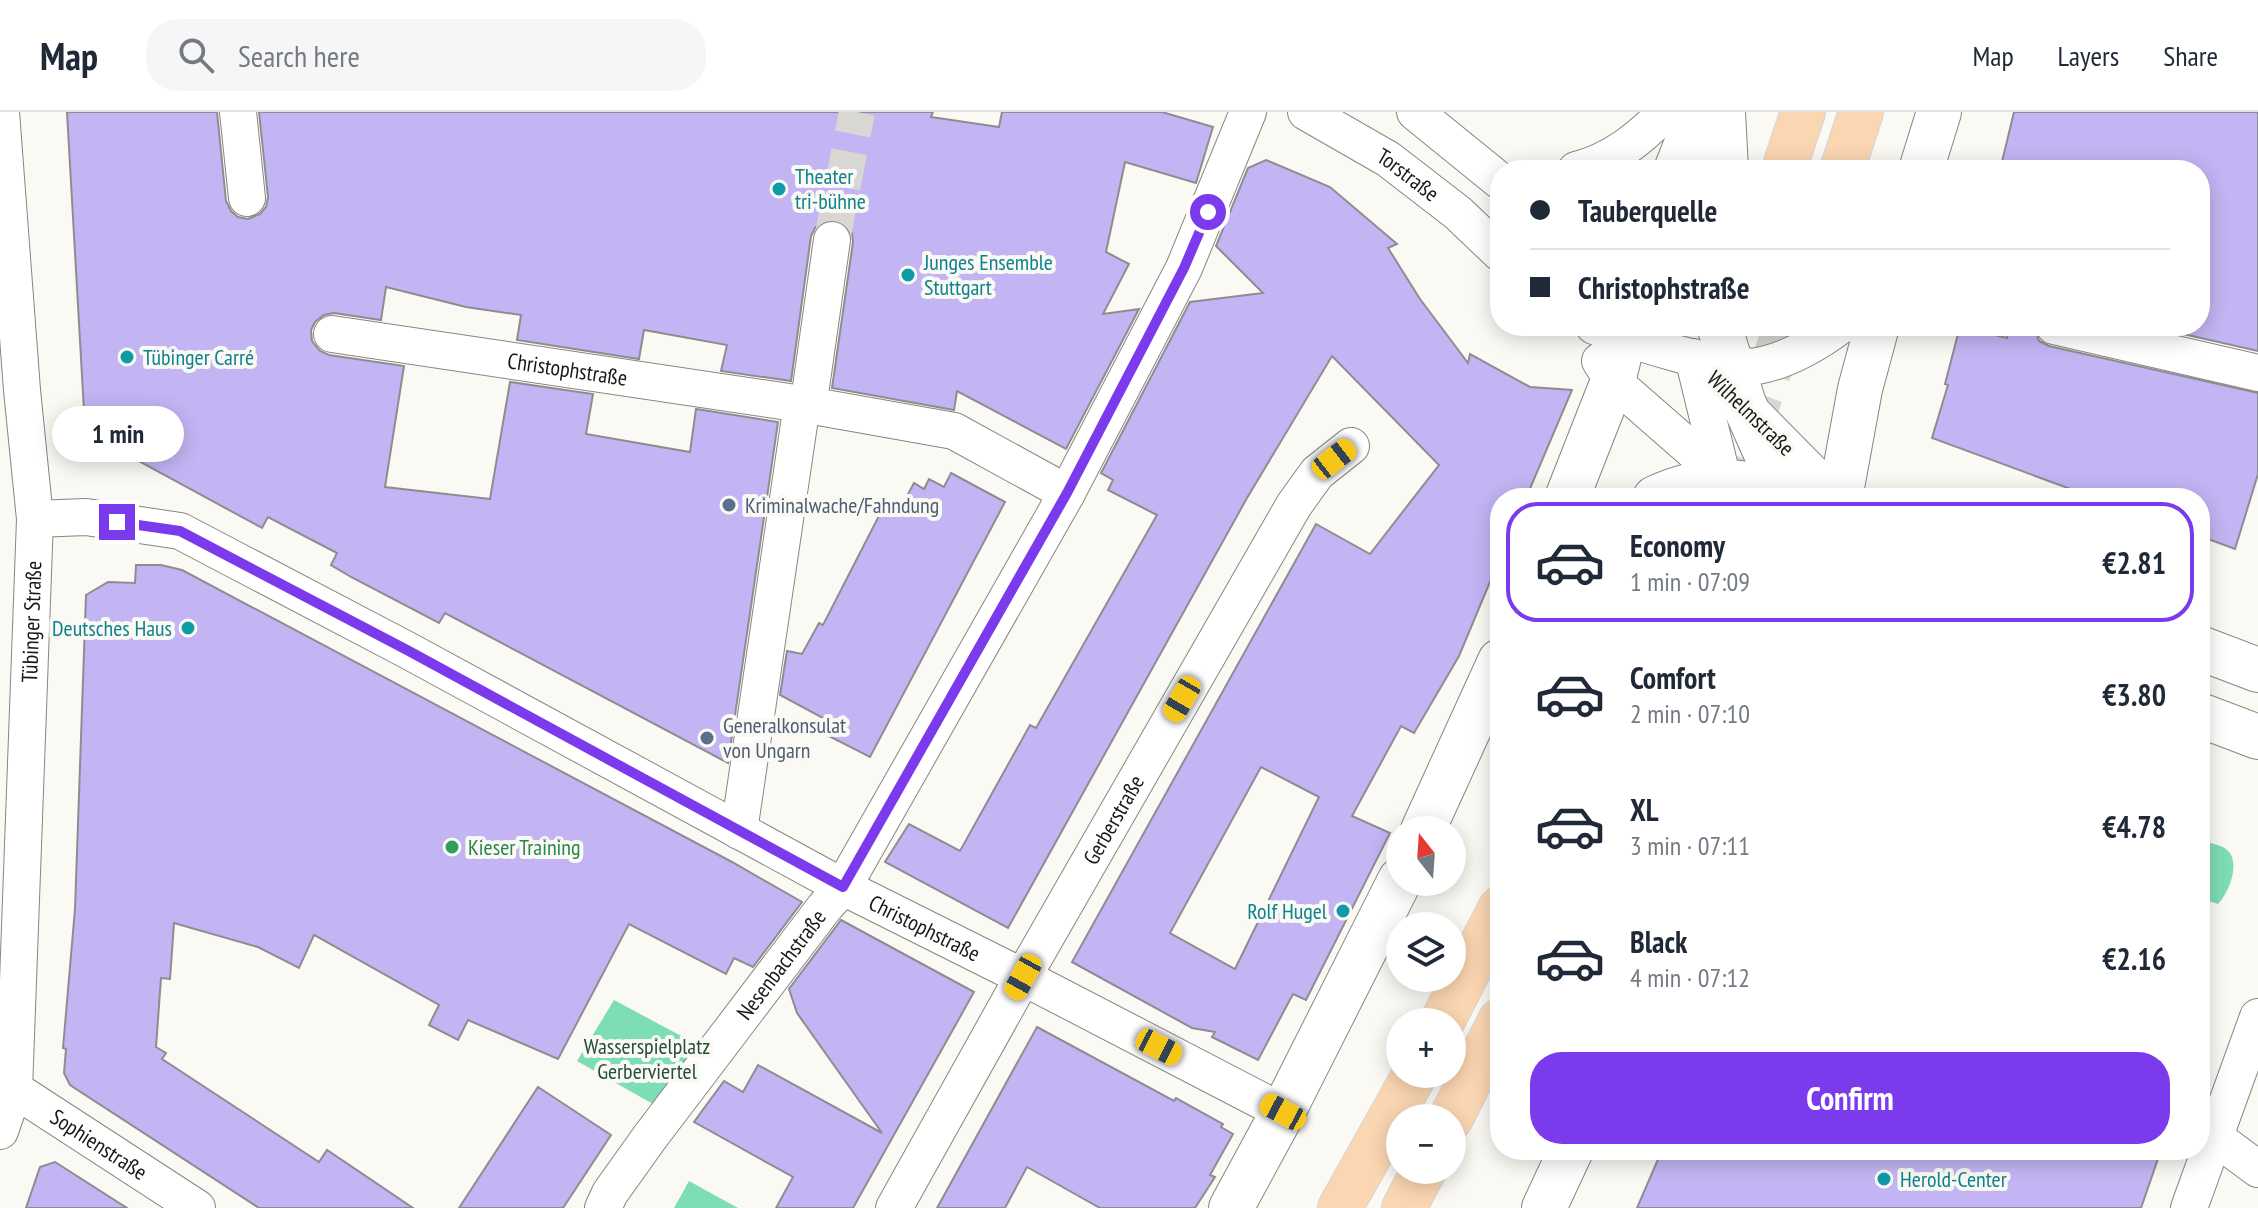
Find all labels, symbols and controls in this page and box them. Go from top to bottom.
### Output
search box [146,19,706,91]
text: Map [40,31,98,80]
icon: search [174,33,218,77]
text: Search here [238,36,360,75]
text: Map [1972,37,2014,74]
text: Layers [2058,37,2119,74]
text: Share [2163,37,2218,74]
street label: Torstraße [1372,142,1445,207]
place label: Theater tri-bühne [795,162,866,215]
marker: Theater tri-bühne [770,180,788,198]
text: Tauberquelle [1578,191,1717,230]
route start [1190,194,1226,230]
place label: Junges Ensemble Stuttgart [923,248,1053,301]
marker: Junges Ensemble Stuttgart [899,266,917,284]
text: Christophstraße [1578,268,1749,307]
place label: Tübinger Carré [143,343,254,371]
street label: Christophstraße [506,346,629,392]
marker: Tübinger Carré [118,348,136,366]
street label: Wilhelmstraße [1701,364,1801,462]
callout: 1 min [51,406,183,462]
text: 1 min [92,417,144,450]
car [1308,435,1360,483]
place label: Kriminalwache/Fahndung [745,491,939,519]
marker: Kriminalwache/Fahndung [720,496,738,514]
route end [99,504,135,540]
icon: car [1534,526,1606,598]
text: Economy [1630,526,1725,565]
text: €2.81 [2102,543,2166,582]
street label: Tübinger Straße [15,560,47,683]
text: 1 min · 07:09 [1630,565,1750,598]
place label: Deutsches Haus [52,614,172,642]
marker: Deutsches Haus [179,619,197,637]
icon: car [1534,658,1606,730]
text: Comfort [1630,658,1716,697]
car [1160,672,1204,726]
text: €3.80 [2102,675,2166,714]
text: 2 min · 07:10 [1630,697,1750,730]
place label: Generalkonsulat von Ungarn [723,711,846,764]
marker: Generalkonsulat von Ungarn [698,729,716,747]
street label: Gerberstraße [1077,770,1150,869]
icon: car [1534,790,1606,862]
text: XL [1630,790,1659,829]
text: €4.78 [2102,807,2166,846]
north arrow [1386,816,1466,896]
map controls [1386,816,1466,1184]
text: 3 min · 07:11 [1630,829,1750,862]
place label: Kieser Training [468,833,581,861]
marker: Kieser Training [443,838,461,856]
street label: Christophstraße [864,888,985,967]
place label: Rolf Hugel [1247,897,1328,925]
marker: Rolf Hugel [1334,902,1352,920]
street label: Nesenbachstraße [730,904,832,1025]
button: layers [1386,912,1466,992]
icon: car [1534,922,1606,994]
text: Black [1630,922,1687,961]
text: €2.16 [2102,939,2166,978]
car [1001,950,1045,1004]
text: 4 min · 07:12 [1630,961,1750,994]
button: + [1386,1008,1466,1088]
car [1132,1025,1186,1069]
park label: Wasserspielplatz Gerberviertel [584,1032,710,1085]
button: Confirm [1530,1052,2170,1144]
car [1256,1090,1310,1134]
street label: Sophienstraße [45,1103,153,1186]
button: − [1386,1104,1466,1184]
place label: Herold-Center [1900,1165,2007,1193]
marker: Herold-Center [1875,1170,1893,1188]

